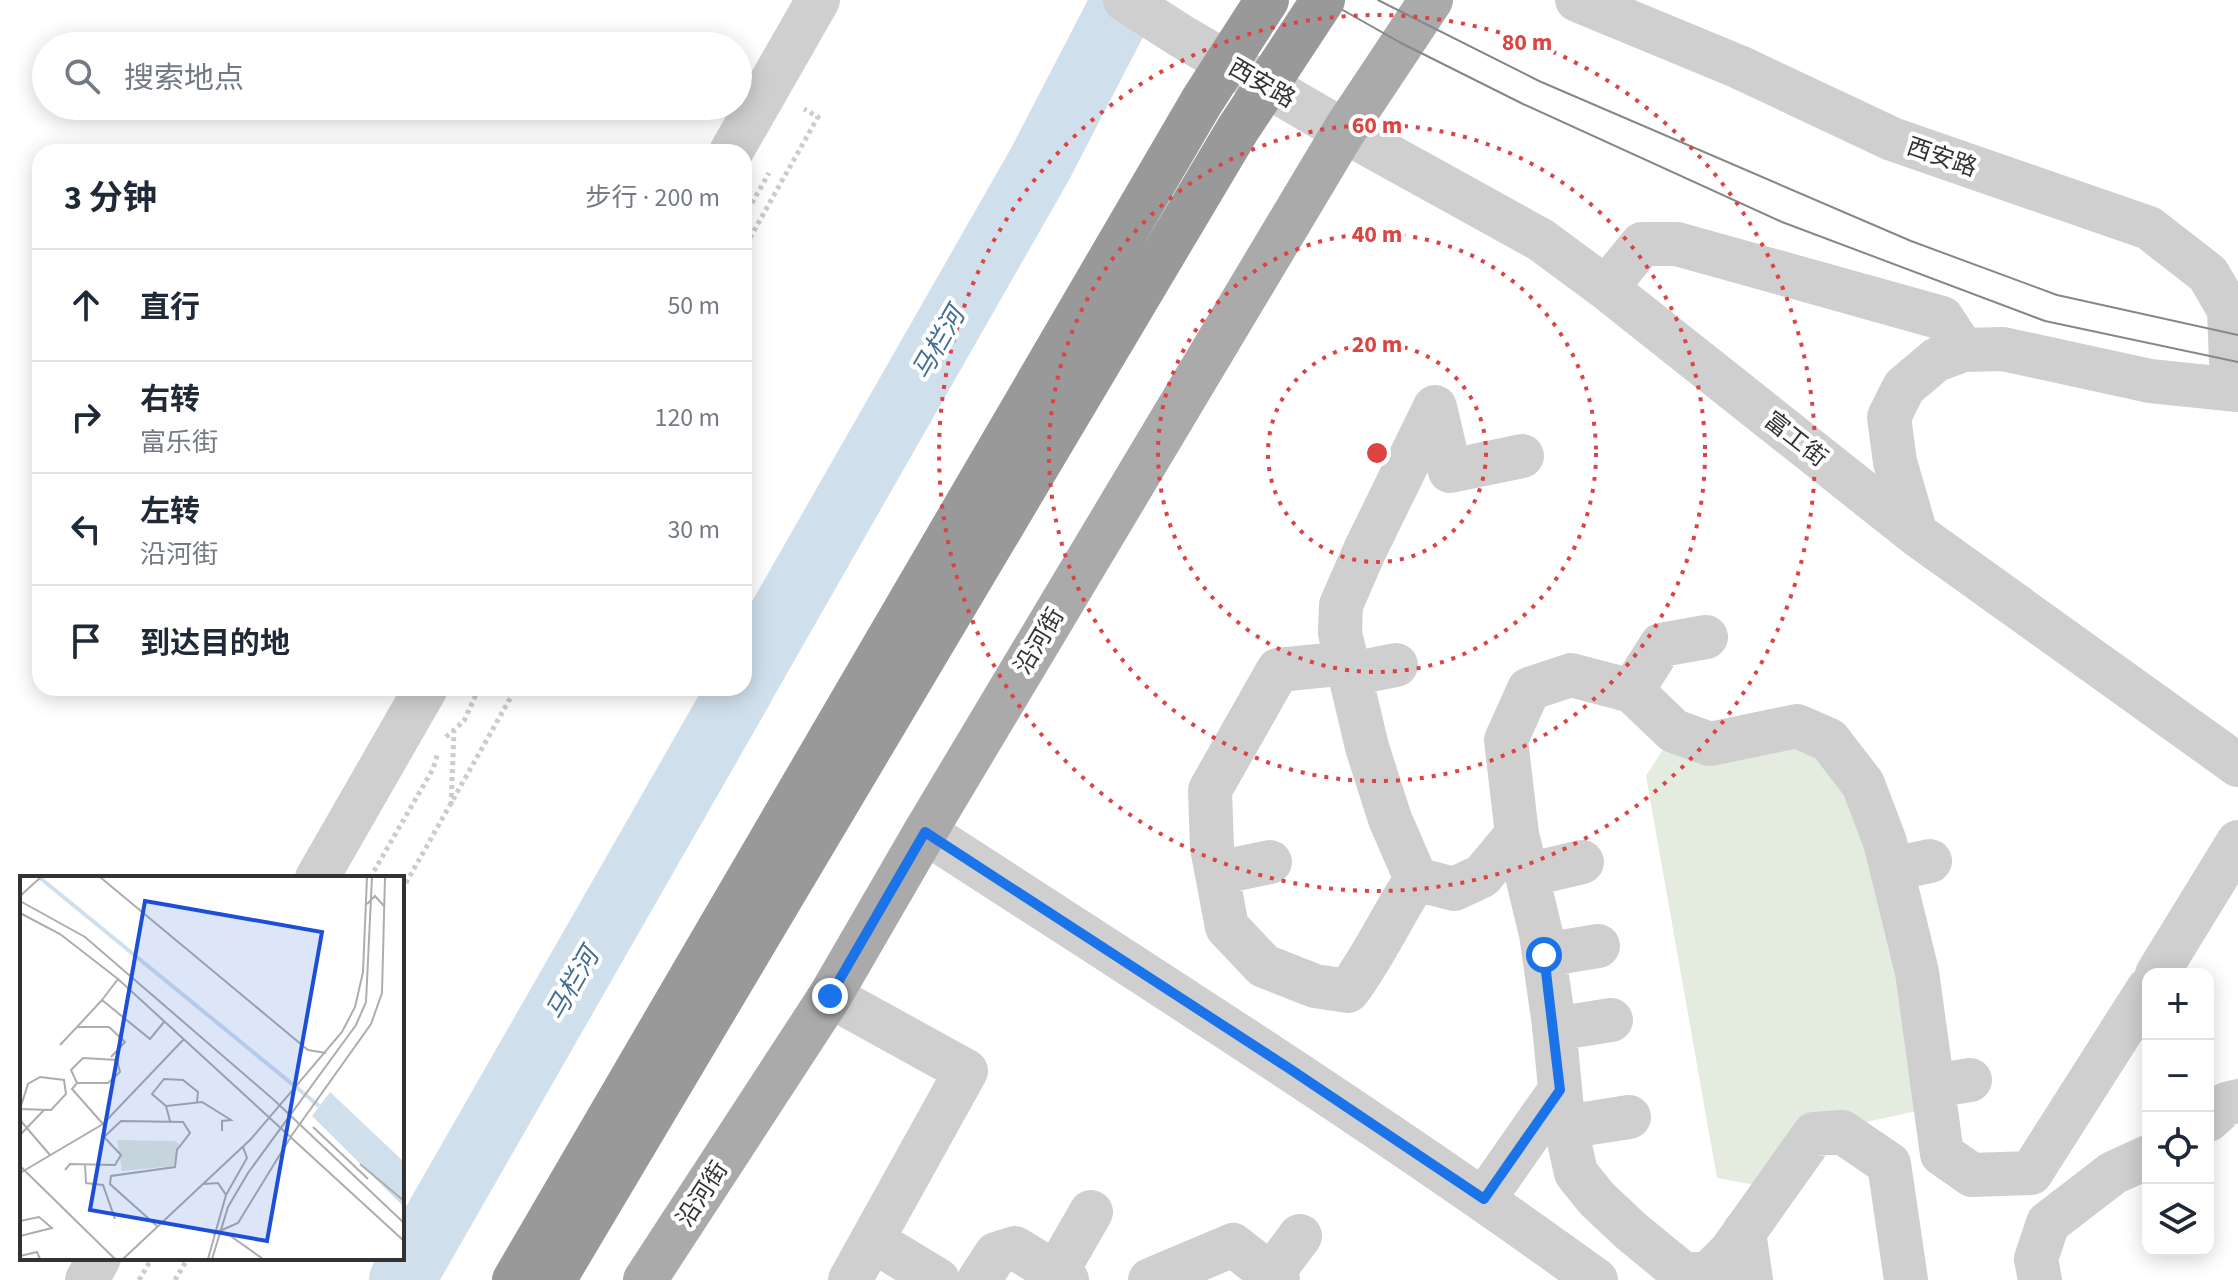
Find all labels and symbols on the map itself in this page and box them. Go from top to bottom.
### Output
text: 80 m [1502,25,1552,60]
street label: 西安路 [1222,50,1302,117]
text: 60 m [1352,108,1402,143]
street label: 西安路 [1902,129,1982,186]
text: 40 m [1352,217,1402,252]
water label: 马栏河 [903,296,976,386]
text: 20 m [1352,327,1402,362]
street label: 富工街 [1757,403,1835,475]
centre of rings [1363,439,1391,467]
street label: 沿河街 [1006,601,1073,681]
inset map [20,876,404,1260]
water label: 马栏河 [537,937,610,1027]
route start [1526,937,1562,973]
route end [812,978,848,1014]
street label: 沿河街 [668,1155,737,1234]

